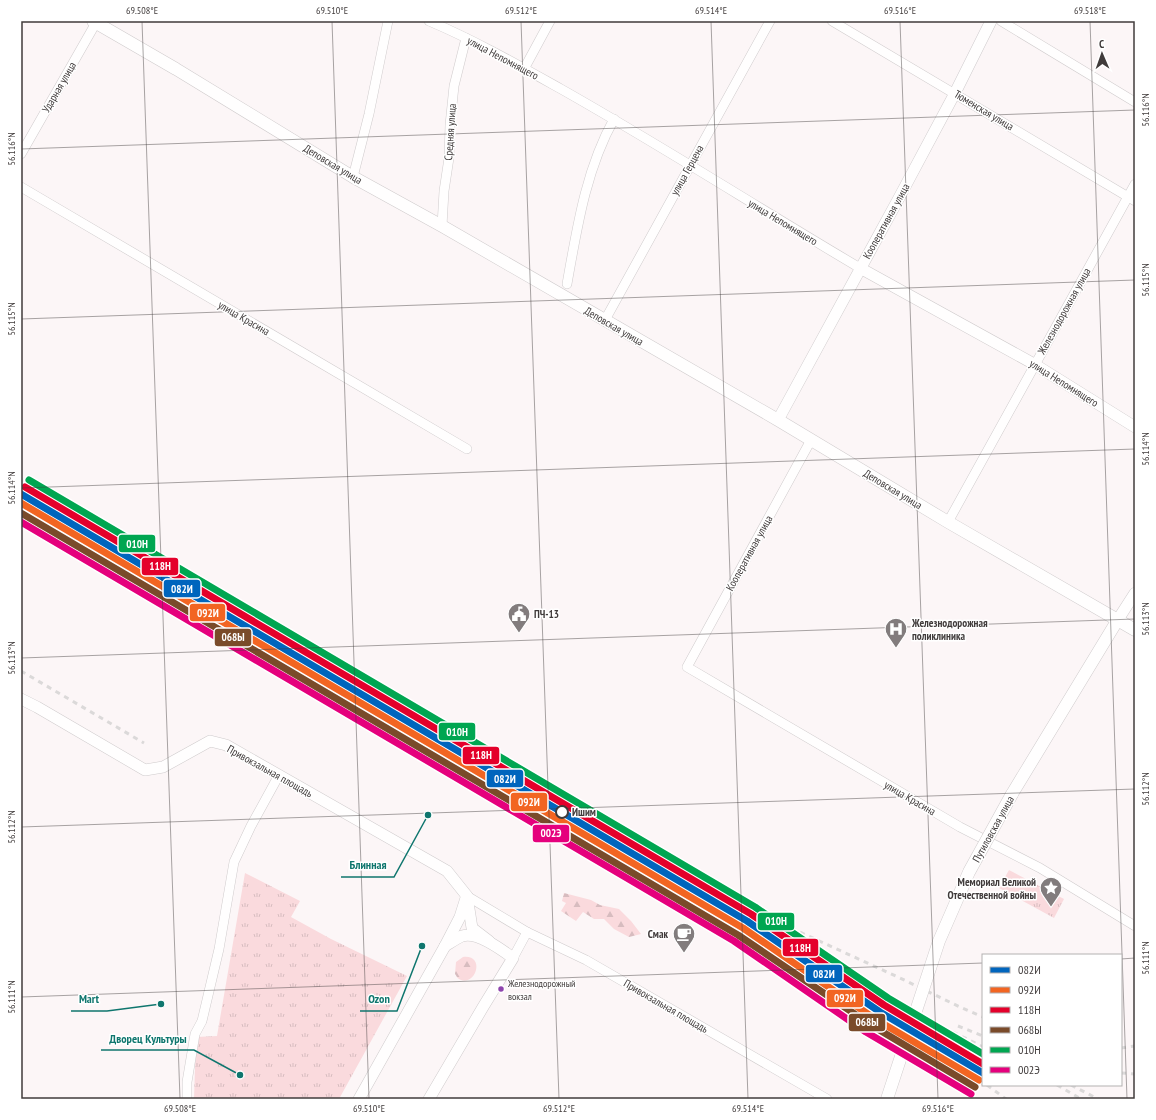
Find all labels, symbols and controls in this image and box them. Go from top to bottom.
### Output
text: 69.508°E [126,4,158,17]
text: 69.510°E [316,4,348,17]
text: 69.512°E [505,4,537,17]
text: 69.514°E [695,4,727,17]
text: 69.516°E [884,4,916,17]
text: 69.518°E [1074,4,1106,17]
street label: улица Непомнящего [465,33,541,83]
north arrow [1082,34,1122,74]
text: С [1099,37,1104,51]
street label: Ударная улица [39,59,79,115]
street label: Тюменская улица [952,87,1016,133]
text: 56.116°N [1139,93,1152,127]
street label: Средняя улица [441,103,459,161]
text: 56.116°N [5,132,18,166]
street label: Деповская улица [301,141,365,187]
street label: улица Герцена [667,142,707,198]
street label: Кооперативная улица [860,181,912,261]
street label: улица Непомнящего [746,196,821,248]
text: 56.115°N [1139,263,1152,297]
street label: Железнодорожная улица [1034,265,1094,358]
street label: улица Красина [216,298,272,338]
text: 56.115°N [5,302,18,336]
street label: Деповская улица [582,303,646,349]
street label: улица Непомнящего [1027,356,1101,410]
text: 56.114°N [1139,432,1152,466]
street label: Деповская улица [861,466,925,512]
text: 56.114°N [5,471,18,505]
street label: Кооперативная улица [723,513,775,593]
line badge: 010Н [118,534,156,553]
text: 010Н [126,537,148,551]
line badge: 118Н [141,557,179,576]
text: 118Н [149,559,171,573]
line badge: 082И [163,579,201,598]
text: 082И [171,582,193,596]
public building icon: ПЧ-13 [506,601,532,634]
text: 56.113°N [1139,602,1152,636]
line badge: 092И [189,603,226,622]
text: 092И [197,606,219,620]
place label: ПЧ-13 [534,607,559,621]
hospital icon: Железнодорожная поликлиника [883,616,909,649]
place label: Железнодорожная поликлиника [911,616,988,643]
line badge: 068Ы [214,628,252,647]
text: 068Ы [221,630,245,644]
text: 56.113°N [5,641,18,675]
line badge: 010Н [438,722,476,741]
text: 010Н [446,725,468,739]
street label: Привокзальная площадь [225,742,315,800]
line badge: 118Н [462,746,500,765]
text: 118Н [470,748,492,762]
line badge: 082И [486,769,524,788]
text: 082И [494,772,516,786]
text: 56.112°N [1139,772,1152,806]
street label: улица Красина [882,778,938,818]
line badge: 092И [510,792,548,812]
street label: Путиловская улица [969,793,1017,865]
text: 092И [518,795,540,809]
marker: Ишим [555,805,569,819]
place label: Ишим [572,805,596,819]
text: 56.112°N [5,810,18,844]
line badge: 002Э [532,824,570,843]
text: 002Э [540,826,562,840]
callout: Блинная [341,853,394,877]
text: Блинная [350,857,386,872]
place label: Мемориал Великой Отечественной войны [947,875,1036,902]
place icon: Мемориал Великой Отечественной войны [1038,875,1064,908]
line badge: 010Н [757,912,795,931]
text: 010Н [765,914,787,928]
cafe icon: Смак [671,921,697,954]
place label: Смак [648,927,668,941]
line badge: 118Н [782,938,819,957]
text: 118Н [789,941,811,955]
text: 56.111°N [1139,941,1152,975]
legend [982,954,1122,1086]
text: 082И [1018,962,1041,977]
line badge: 082И [805,964,843,983]
text: 082И [813,967,835,981]
street label: Привокзальная площадь [621,976,711,1036]
place label: Железнодорожный вокзал [507,977,575,1003]
text: 56.111°N [5,980,18,1014]
text: 092И [1018,982,1041,997]
marker: Железнодорожный вокзал [496,984,506,994]
callout: Mart [71,987,107,1011]
callout: Ozon [360,987,397,1011]
line badge: 092И [826,989,864,1008]
text: Mart [79,991,100,1006]
text: Ozon [368,991,390,1006]
text: 092И [834,991,856,1005]
text: 118Н [1018,1002,1041,1017]
line badge: 068Ы [848,1013,886,1032]
text: 068Ы [855,1015,879,1029]
text: 068Ы [1018,1022,1042,1037]
callout: Дворец Культуры [101,1026,194,1050]
text: Дворец Культуры [109,1031,187,1046]
text: 010Н [1018,1042,1041,1057]
text: 002Э [1018,1062,1040,1077]
text: 69.508°E [164,1102,196,1115]
text: 69.510°E [353,1102,385,1115]
text: 69.512°E [543,1102,575,1115]
text: 69.514°E [732,1102,764,1115]
text: 69.516°E [922,1102,954,1115]

